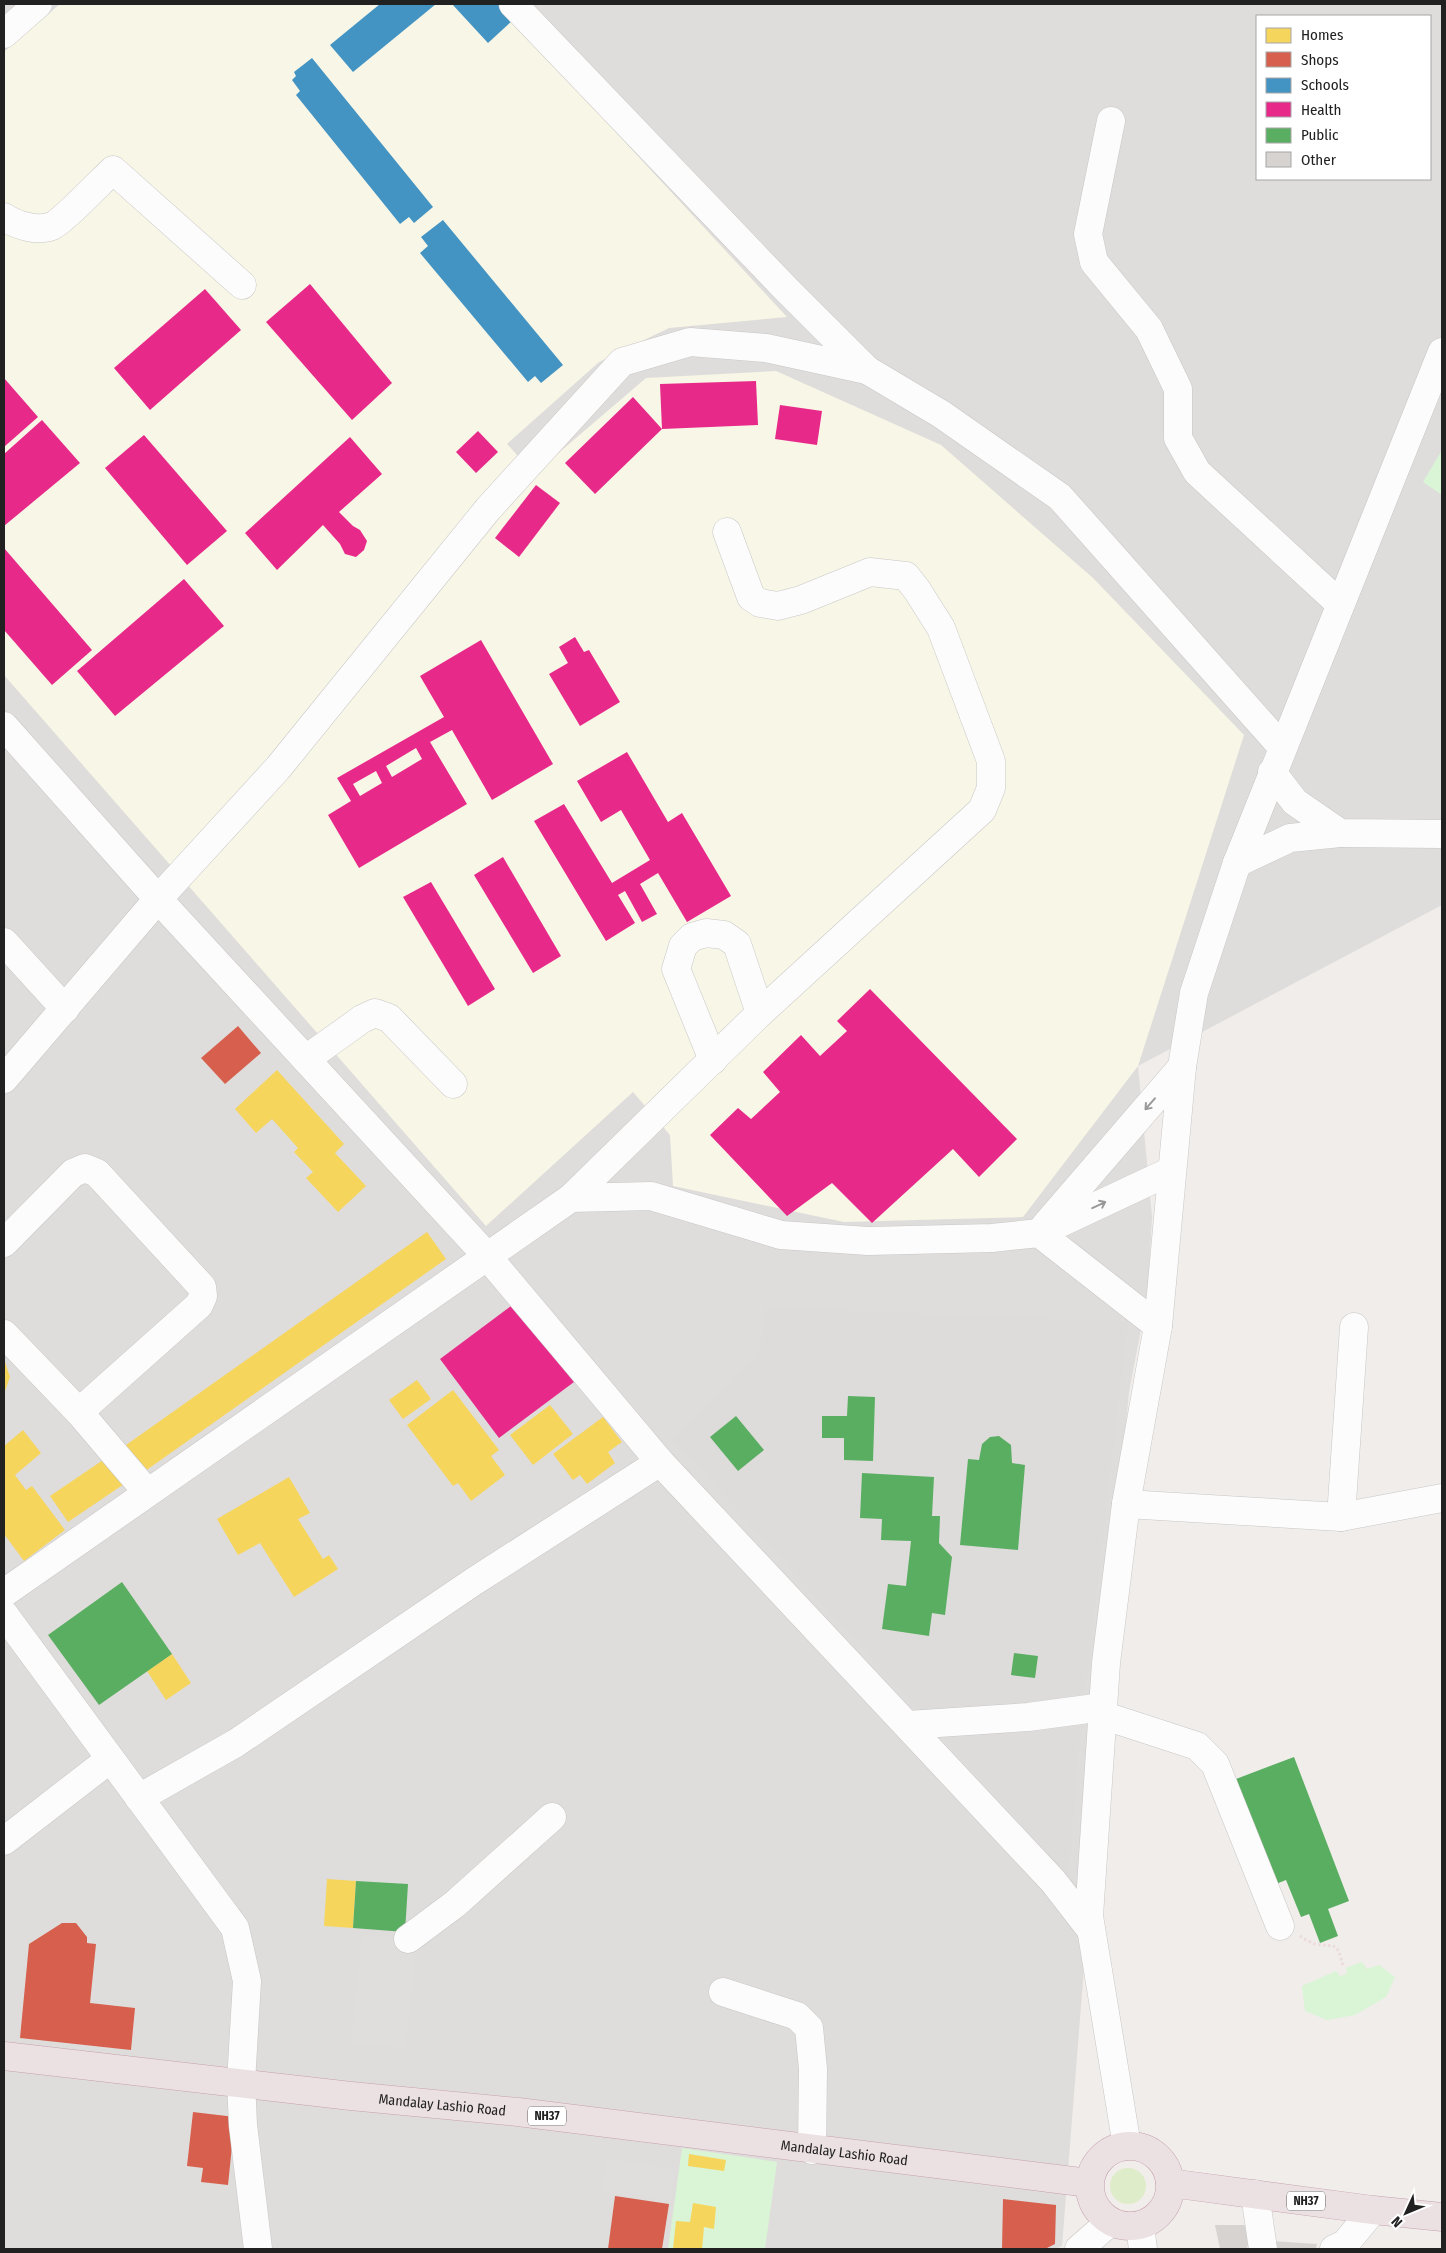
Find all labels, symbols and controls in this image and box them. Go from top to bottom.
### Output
legend [1256,15,1431,180]
text: Homes [1301,26,1343,44]
text: Shops [1301,51,1339,69]
text: Schools [1301,76,1349,94]
text: Health [1301,101,1341,119]
text: Public [1301,126,1339,144]
text: Other [1301,151,1337,169]
one-way arrow [1145,1098,1156,1111]
one-way arrow [1091,1200,1106,1209]
street label: Mandalay Lashio Road [378,2091,507,2120]
road number: NH37 [528,2106,566,2126]
street label: Mandalay Lashio Road [780,2137,909,2169]
north arrow [1381,2188,1431,2238]
road number: NH37 [1287,2192,1325,2210]
text: N [1388,2213,1406,2231]

